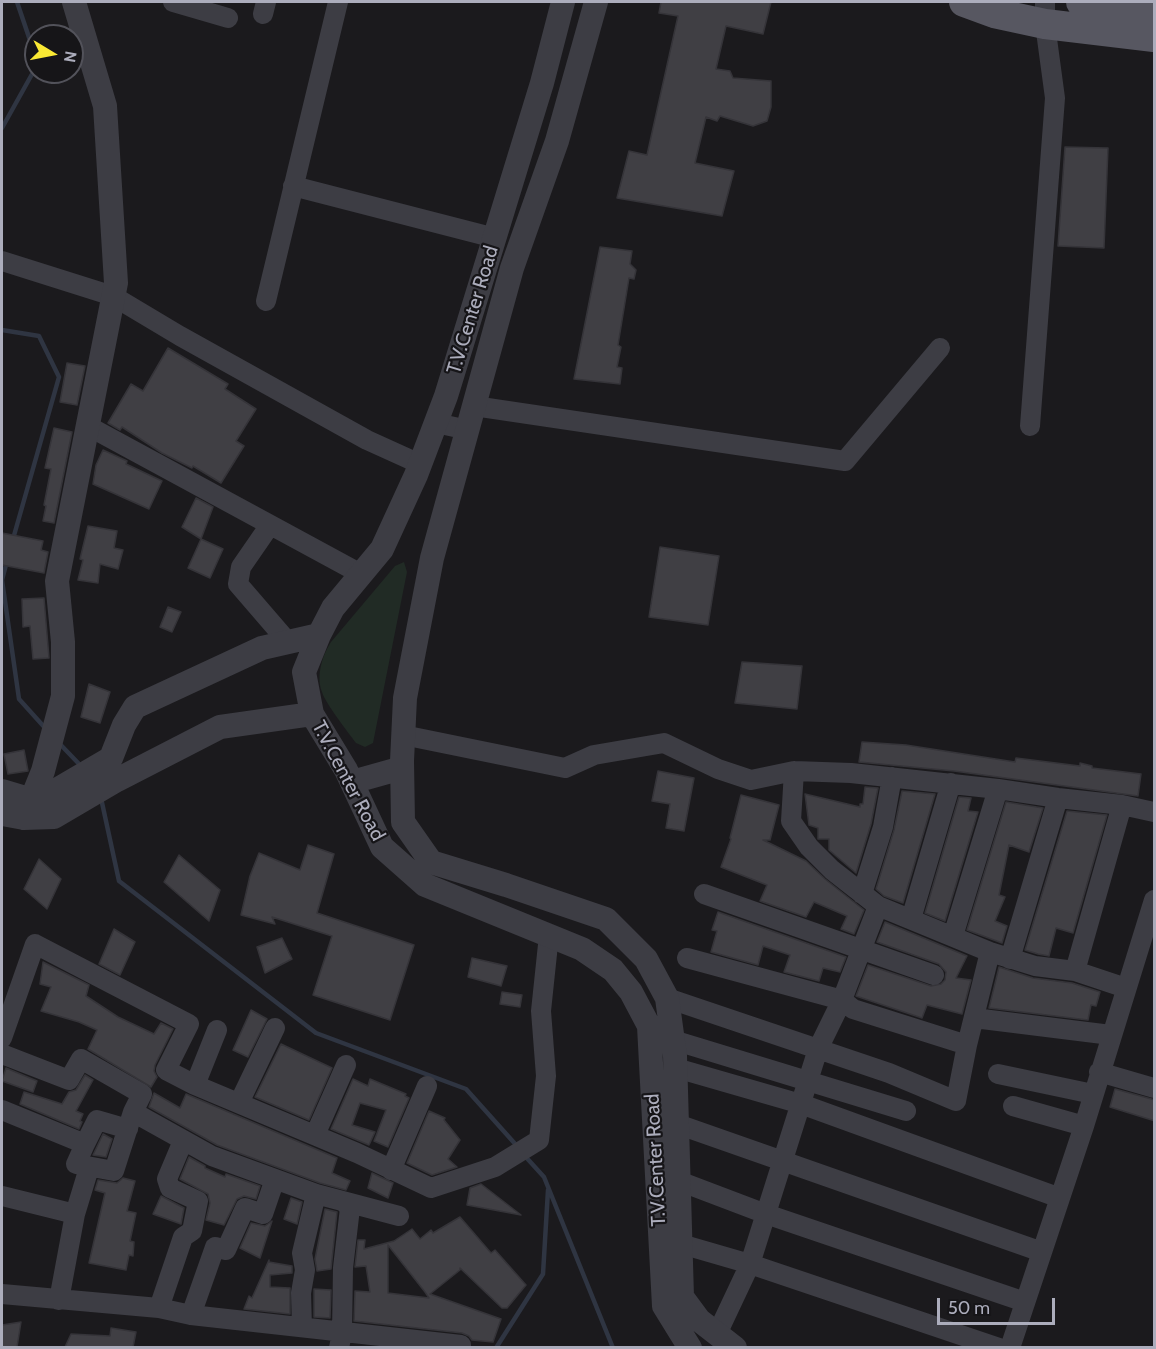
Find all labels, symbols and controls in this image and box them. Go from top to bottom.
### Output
north arrow [24,24,84,84]
text: N [60,50,81,64]
street label: T.V.Center Road [442,243,504,377]
street label: T.V.Center Road [306,717,390,845]
street label: T.V.Center Road [641,1093,671,1227]
scale bar [940,1286,1058,1324]
text: 50 m [948,1297,990,1319]

